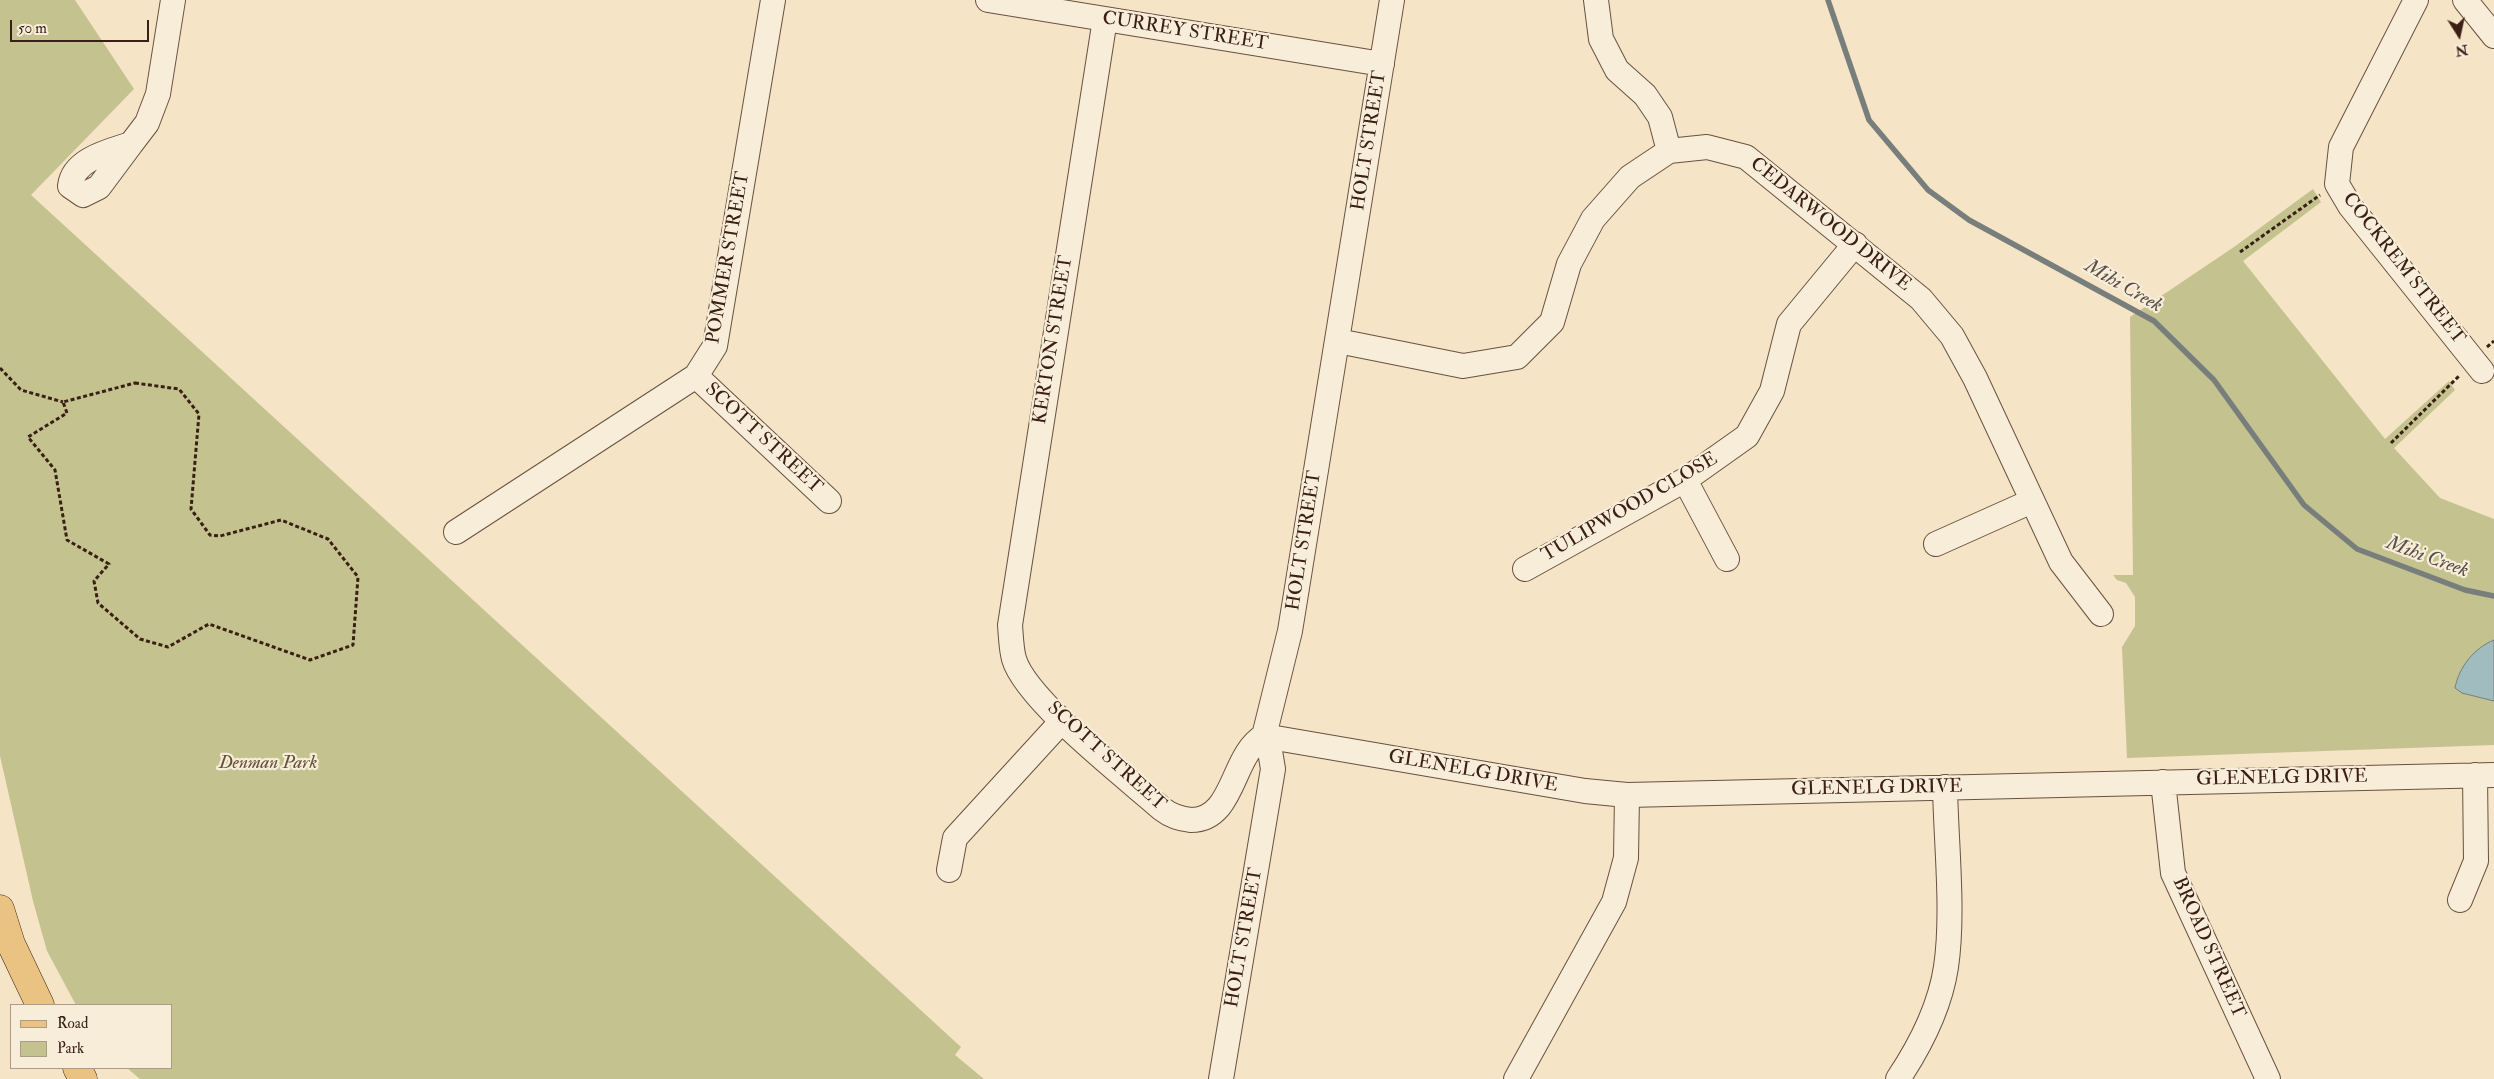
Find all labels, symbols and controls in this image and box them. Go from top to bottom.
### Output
street label: CURREY STREET [1100,8,1270,56]
scale bar [12,10,151,42]
north arrow [2434,10,2484,60]
text: 50 m [18,19,47,38]
text: N [2454,41,2469,60]
street label: HOLT STREET [1348,70,1392,212]
street label: CEDARWOOD DRIVE [1745,153,1915,297]
street label: POMMER STREET [703,170,755,346]
street label: COCKREM STREET [2337,189,2469,349]
street label: KERTON STREET [1029,254,1079,426]
water label: Mihi Creek [2080,255,2166,319]
street label: SCOTT STREET [700,379,826,499]
street label: TULIPWOOD CLOSE [1538,448,1722,568]
street label: HOLT STREET [1283,470,1327,612]
water label: Mihi Creek [2383,532,2471,584]
street label: SCOTT STREET [1042,698,1170,816]
street label: GLENELG DRIVE [1387,746,1559,798]
park label: Denman Park [219,753,317,775]
street label: GLENELG DRIVE [2196,766,2368,792]
street label: GLENELG DRIVE [1791,776,1963,802]
street label: HOLT STREET [1222,867,1268,1009]
street label: BROAD STREET [2167,874,2249,1022]
legend [10,1004,172,1069]
text: Road [57,1014,88,1033]
text: Park [57,1039,84,1058]

